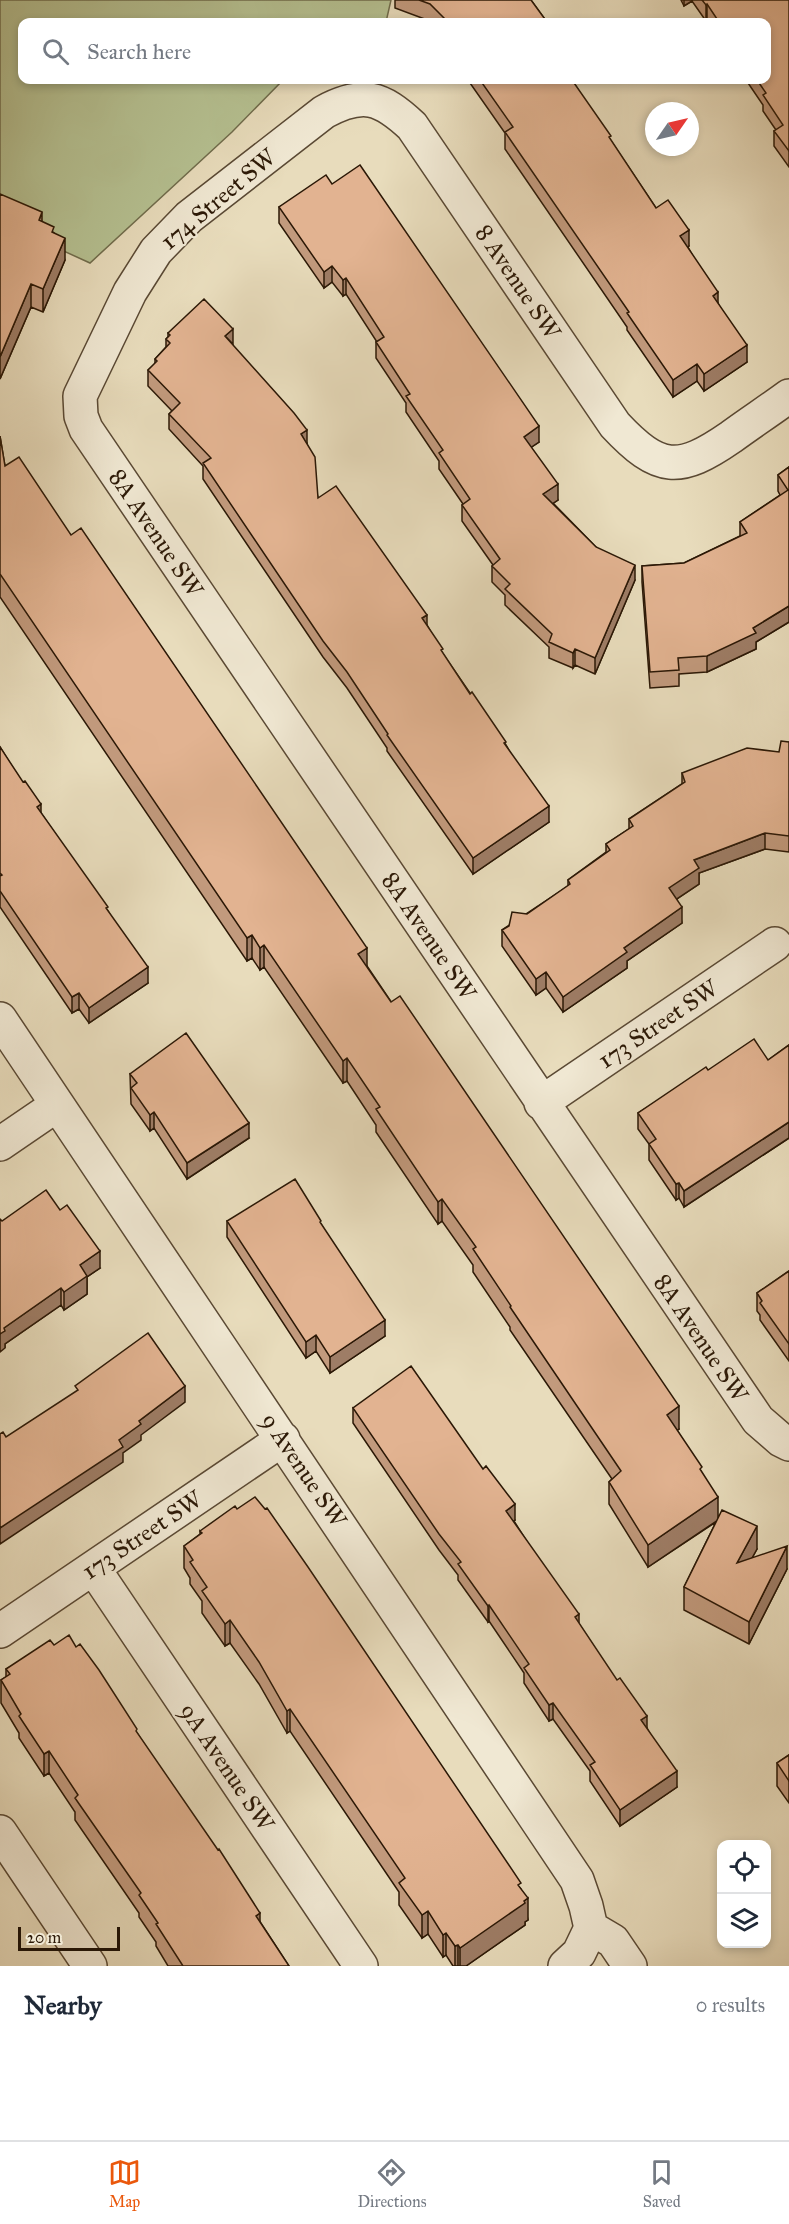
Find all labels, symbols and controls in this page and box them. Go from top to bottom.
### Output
search box [18,18,771,84]
icon: search [39,35,72,68]
text: Search here [87,38,191,65]
north arrow [645,102,699,156]
street label: 174 Street SW [154,141,283,256]
street label: 8 Avenue SW [469,219,568,346]
street label: 8A Avenue SW [102,463,210,604]
street label: 8A Avenue SW [375,866,483,1007]
street label: 173 Street SW [592,972,725,1075]
street label: 8A Avenue SW [647,1268,755,1409]
street label: 9 Avenue SW [255,1407,354,1534]
street label: 173 Street SW [76,1483,209,1586]
street label: 9A Avenue SW [173,1697,282,1838]
map controls [717,1840,771,1948]
button: locate [717,1840,771,1894]
button: layers [717,1894,771,1948]
scale bar [18,1924,120,1952]
text: 20 m [27,1928,61,1947]
text: Nearby [24,1989,102,2021]
text: 0 results [696,1993,765,2017]
tab: Map [108,2156,141,2211]
tab: Directions [357,2156,426,2211]
tab: Saved [643,2156,681,2211]

